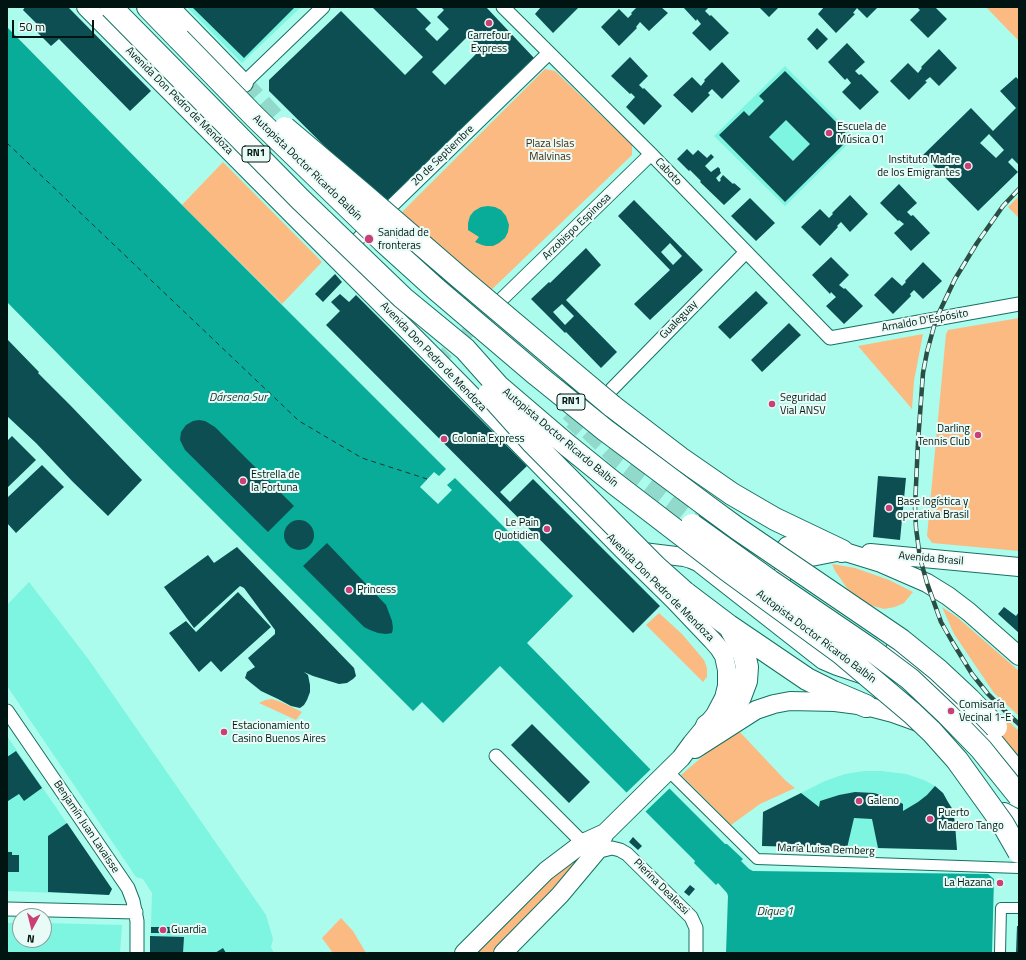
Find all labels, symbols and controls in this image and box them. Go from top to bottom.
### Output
scale bar [14,12,96,38]
text: 50 m [19,17,45,36]
marker: Carrefour Express [484,18,494,28]
place label: Carrefour Express [467,29,511,55]
street label: Avenida Don Pedro de Mendoza [122,44,236,158]
street label: Autopista Doctor Ricardo Balbín [250,112,364,224]
place label: Escuela de Música 01 [837,120,886,146]
street label: 20 de Septiembre [409,123,477,189]
marker: Escuela de Música 01 [824,128,834,138]
park label: Plaza Islas Malvinas [526,137,574,163]
road number: RN1 [242,146,270,162]
place label: Instituto Madre de los Emigrantes [877,153,960,179]
street label: Caboto [652,156,684,188]
marker: Instituto Madre de los Emigrantes [963,161,973,171]
street label: Arzobispo Espinosa [540,191,614,263]
place label: Sanidad de fronteras [378,226,429,252]
marker: Sanidad de fronteras [363,233,375,245]
street label: Gualeguay [657,298,701,342]
street label: Avenida Don Pedro de Mendoza [377,300,489,414]
street label: Arnaldo D'Espósito [881,307,969,335]
street label: Autopista Doctor Ricardo Balbín [499,386,621,490]
water label: Dársena Sur [209,391,267,405]
place label: Seguridad Vial ANSV [780,391,826,417]
road number: RN1 [557,394,585,410]
marker: Seguridad Vial ANSV [767,399,777,409]
place label: Darling Tennis Club [918,422,970,448]
marker: Darling Tennis Club [973,430,983,440]
place label: Colonia Express [452,432,525,446]
marker: Colonia Express [439,434,449,444]
place label: Estrella de la Fortuna [251,468,300,494]
marker: Estrella de la Fortuna [238,476,248,486]
place label: Base logística y operativa Brasil [897,495,969,521]
marker: Base logística y operativa Brasil [884,503,894,513]
place label: Le Pain Quotidien [494,516,539,542]
marker: Le Pain Quotidien [542,524,552,534]
street label: Avenida Don Pedro de Mendoza [603,531,717,645]
street label: Avenida Brasil [898,550,964,568]
place label: Princess [357,583,396,597]
marker: Princess [344,585,354,595]
street label: Autopista Doctor Ricardo Balbín [753,588,879,686]
place label: Comisaría Vecinal 1-E [959,698,1011,724]
marker: Comisaría Vecinal 1-E [946,706,956,716]
place label: Estacionamiento Casino Buenos Aires [232,719,326,745]
marker: Estacionamiento Casino Buenos Aires [219,727,229,737]
street label: Benjamín Juan Lavaisse [50,778,122,876]
place label: Galeno [867,794,899,808]
marker: Galeno [854,796,864,806]
place label: Puerto Madero Tango [938,806,1004,832]
marker: Puerto Madero Tango [925,814,935,824]
street label: María Luisa Bemberg [777,842,875,858]
street label: Pierina Dealessi [630,856,692,918]
place label: La Hazana [944,876,992,890]
marker: La Hazana [995,878,1005,888]
water label: Dique 1 [757,905,793,919]
north arrow [12,908,52,948]
place label: Guardia [171,923,207,937]
marker: Guardia [158,925,168,935]
text: N [26,931,35,947]

